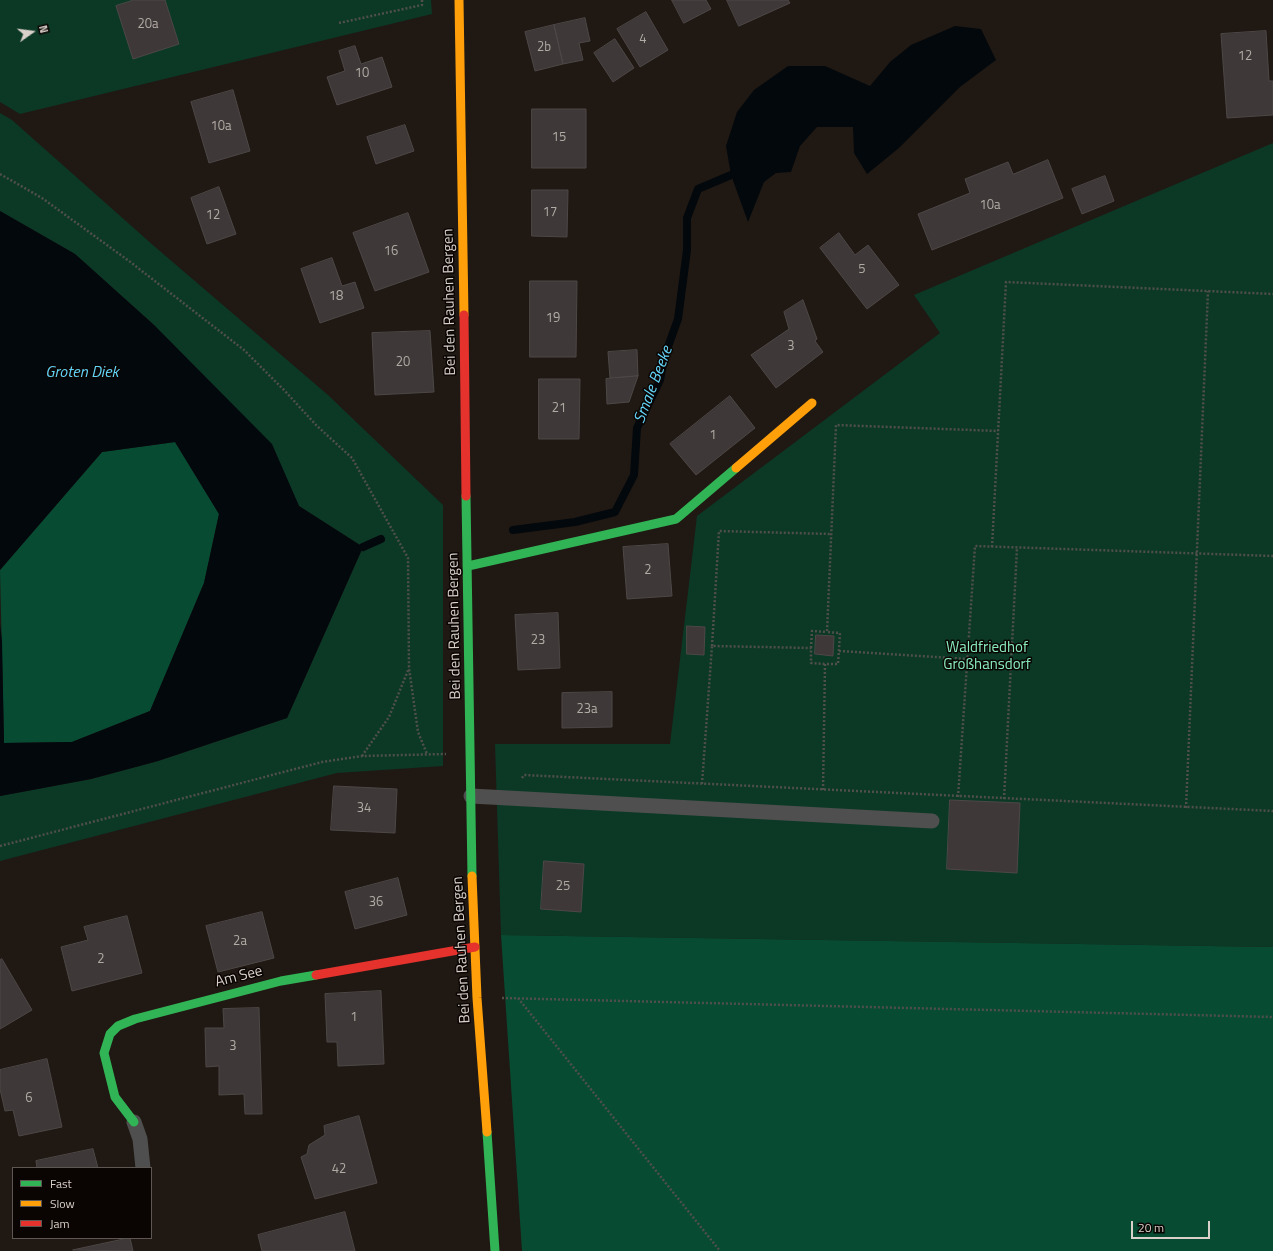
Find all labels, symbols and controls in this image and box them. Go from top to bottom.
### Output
north arrow [12,12,52,52]
house number: 20a [137,17,159,33]
text: N [35,23,52,35]
house number: 4 [639,32,647,48]
house number: 2b [537,40,551,56]
house number: 12 [1238,49,1252,65]
house number: 10 [355,66,369,82]
house number: 10a [210,119,232,135]
house number: 15 [552,130,566,146]
house number: 10a [979,198,1001,214]
house number: 17 [543,205,557,221]
house number: 12 [206,208,220,224]
street label: Bei den Rauhen Bergen [440,228,460,376]
house number: 16 [384,244,398,260]
house number: 5 [858,262,866,278]
house number: 18 [329,289,343,305]
house number: 19 [546,311,560,327]
house number: 3 [787,339,795,355]
water label: Smale Beeke [631,344,677,426]
house number: 20 [396,355,410,371]
water label: Groten Diek [45,363,119,383]
house number: 21 [552,401,566,417]
house number: 1 [709,428,717,444]
street label: Bei den Rauhen Bergen [445,552,465,700]
house number: 2 [644,563,652,579]
house number: 23 [531,633,545,649]
park label: Waldfriedhof Großhansdorf [943,639,1031,674]
house number: 23a [576,702,598,718]
house number: 34 [357,801,371,817]
street label: Bei den Rauhen Bergen [449,876,475,1024]
house number: 25 [556,879,570,895]
house number: 36 [369,895,383,911]
house number: 2a [233,934,247,950]
house number: 2 [97,952,105,968]
street label: Am See [214,962,264,992]
house number: 1 [350,1010,358,1026]
house number: 3 [229,1039,237,1055]
house number: 6 [25,1091,33,1107]
house number: 42 [332,1162,346,1178]
legend [12,1167,152,1239]
text: Fast [50,1174,72,1193]
text: Slow [50,1194,75,1213]
scale bar [1133,1213,1212,1239]
text: Jam [50,1214,70,1233]
text: 20 m [1138,1218,1164,1237]

